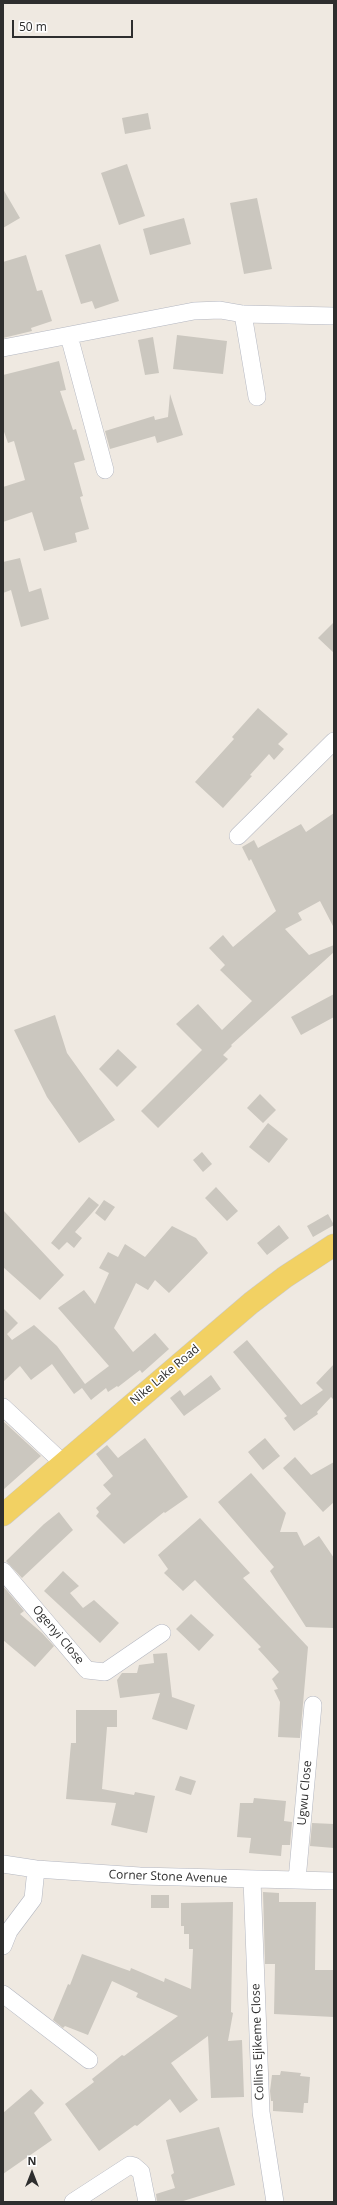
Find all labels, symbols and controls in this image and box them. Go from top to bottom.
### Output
scale bar [14,12,135,38]
text: 50 m [19,18,47,35]
street label: Nike Lake Road [127,1342,203,1408]
street label: Ogenyi Close [29,1603,87,1667]
street label: Ugwu Close [295,1760,315,1826]
street label: Corner Stone Avenue [108,1868,228,1886]
street label: Collins Ejikeme Close [249,1983,267,2101]
north arrow [12,2153,52,2193]
text: N [28,2153,36,2168]

